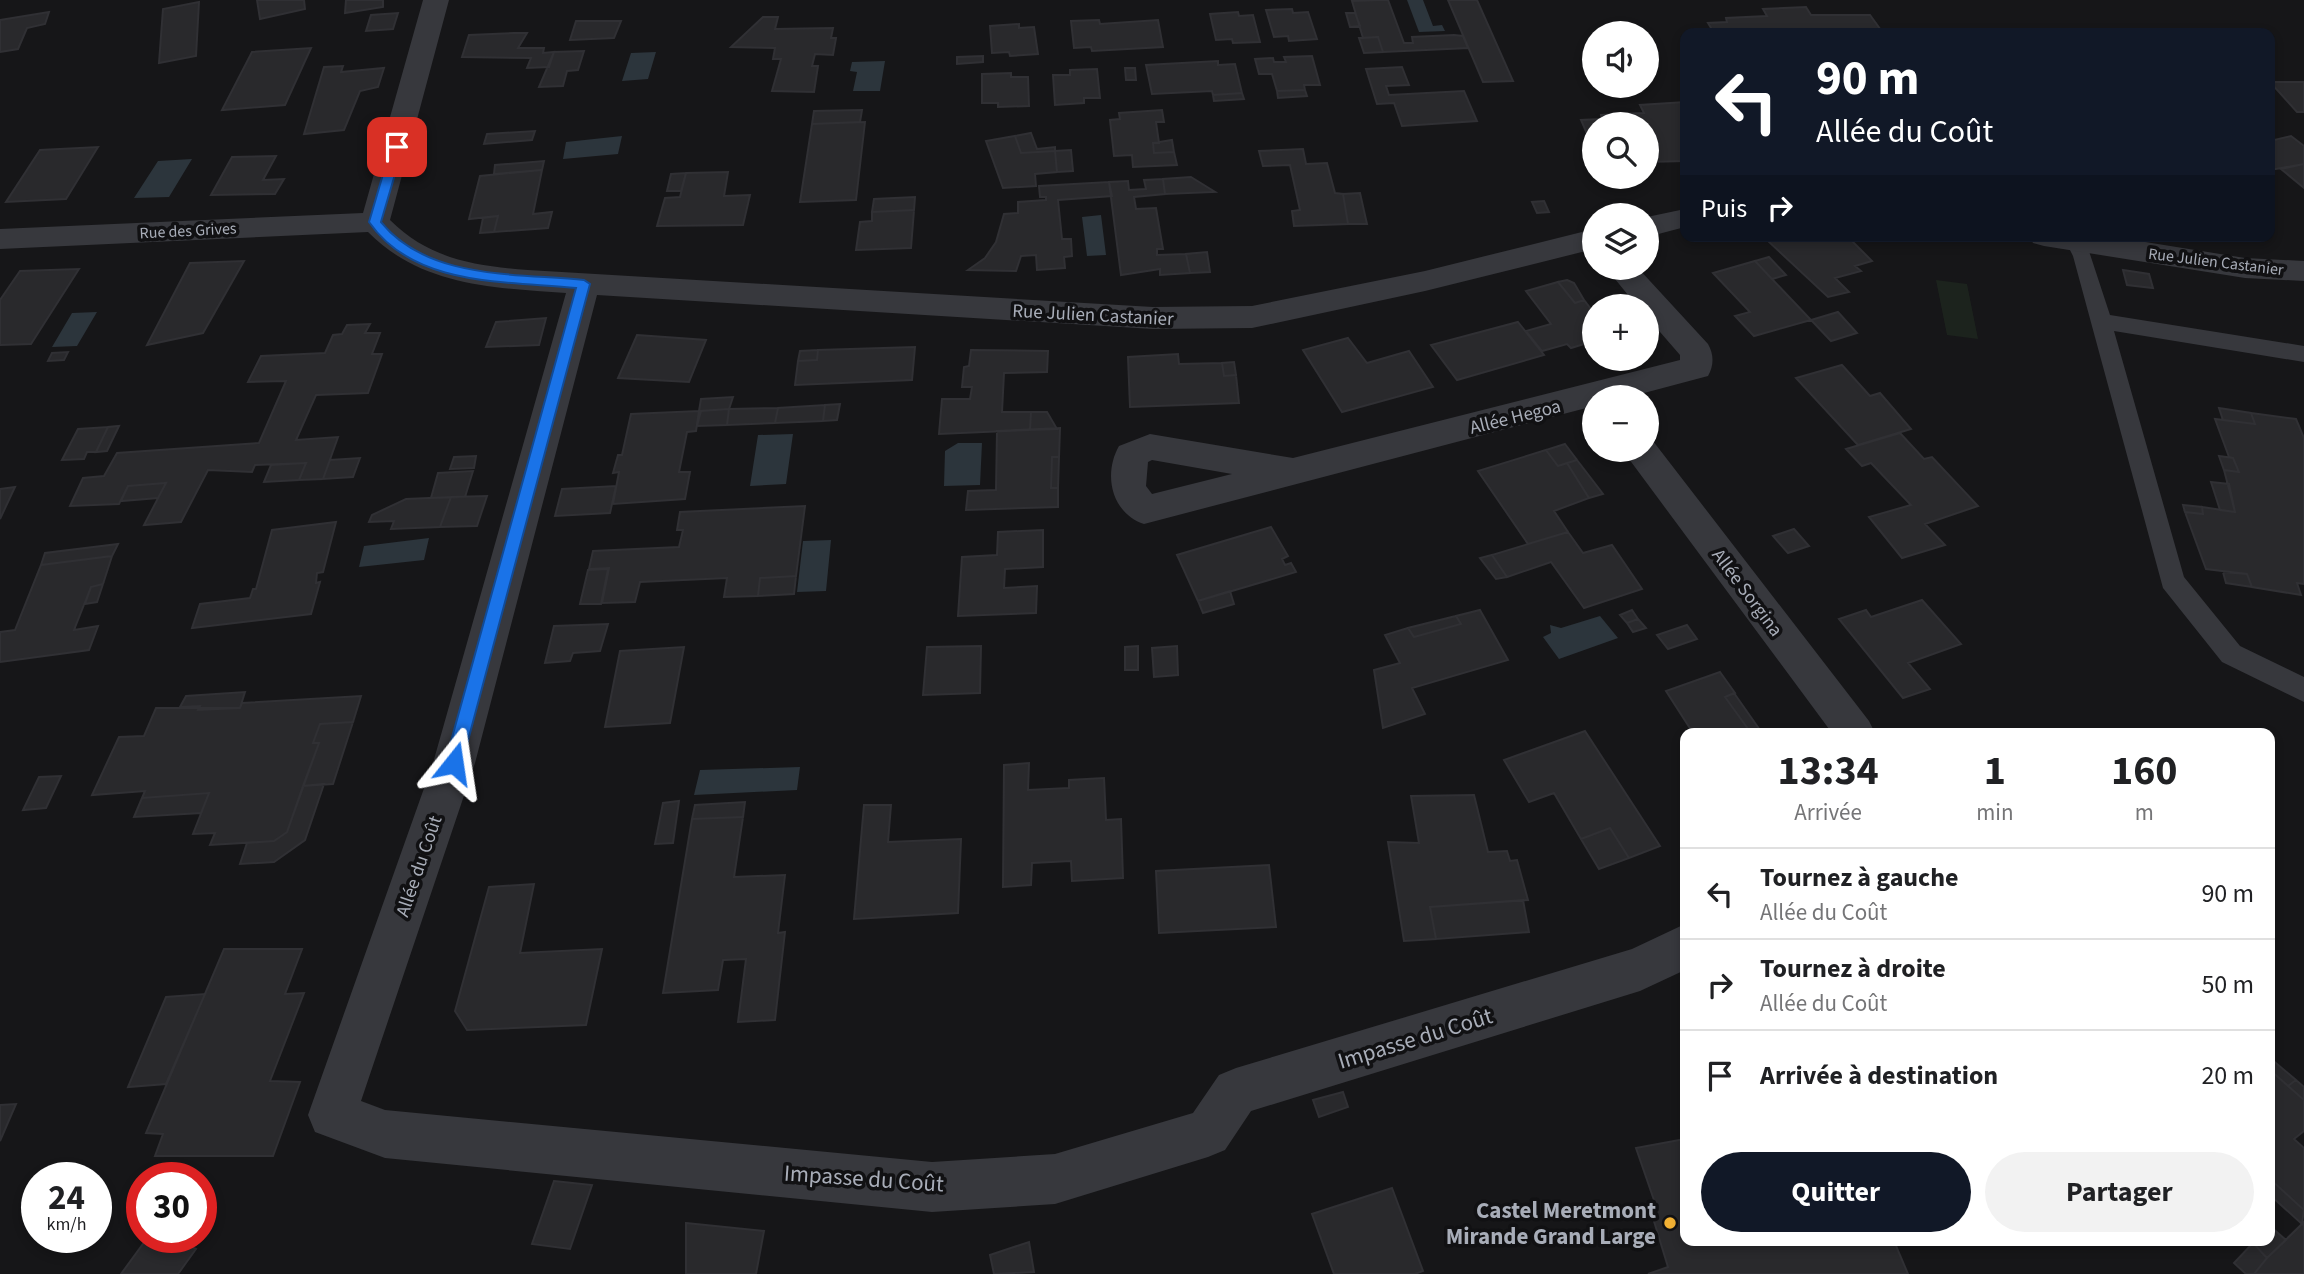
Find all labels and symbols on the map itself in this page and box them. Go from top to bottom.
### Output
pin [367,117,427,177]
street label: Rue des Grives [139,217,237,245]
street label: Rue Julien Castanier [2147,243,2285,281]
street label: Rue Julien Castanier [1012,298,1175,333]
street label: Allée Hegoa [1467,393,1564,442]
street label: Allée Sorgina [1705,543,1789,642]
position arrow [417,726,491,800]
street label: Allée du Coût [390,812,450,921]
street label: Impasse du Coût [1334,999,1497,1078]
street label: Impasse du Coût [783,1156,945,1201]
speed limit sign: 30 [126,1162,217,1253]
place label: Castel Meretmont Mirande Grand Large [1446,1194,1656,1253]
marker: Castel Meretmont Mirande Grand Large [1662,1215,1678,1231]

